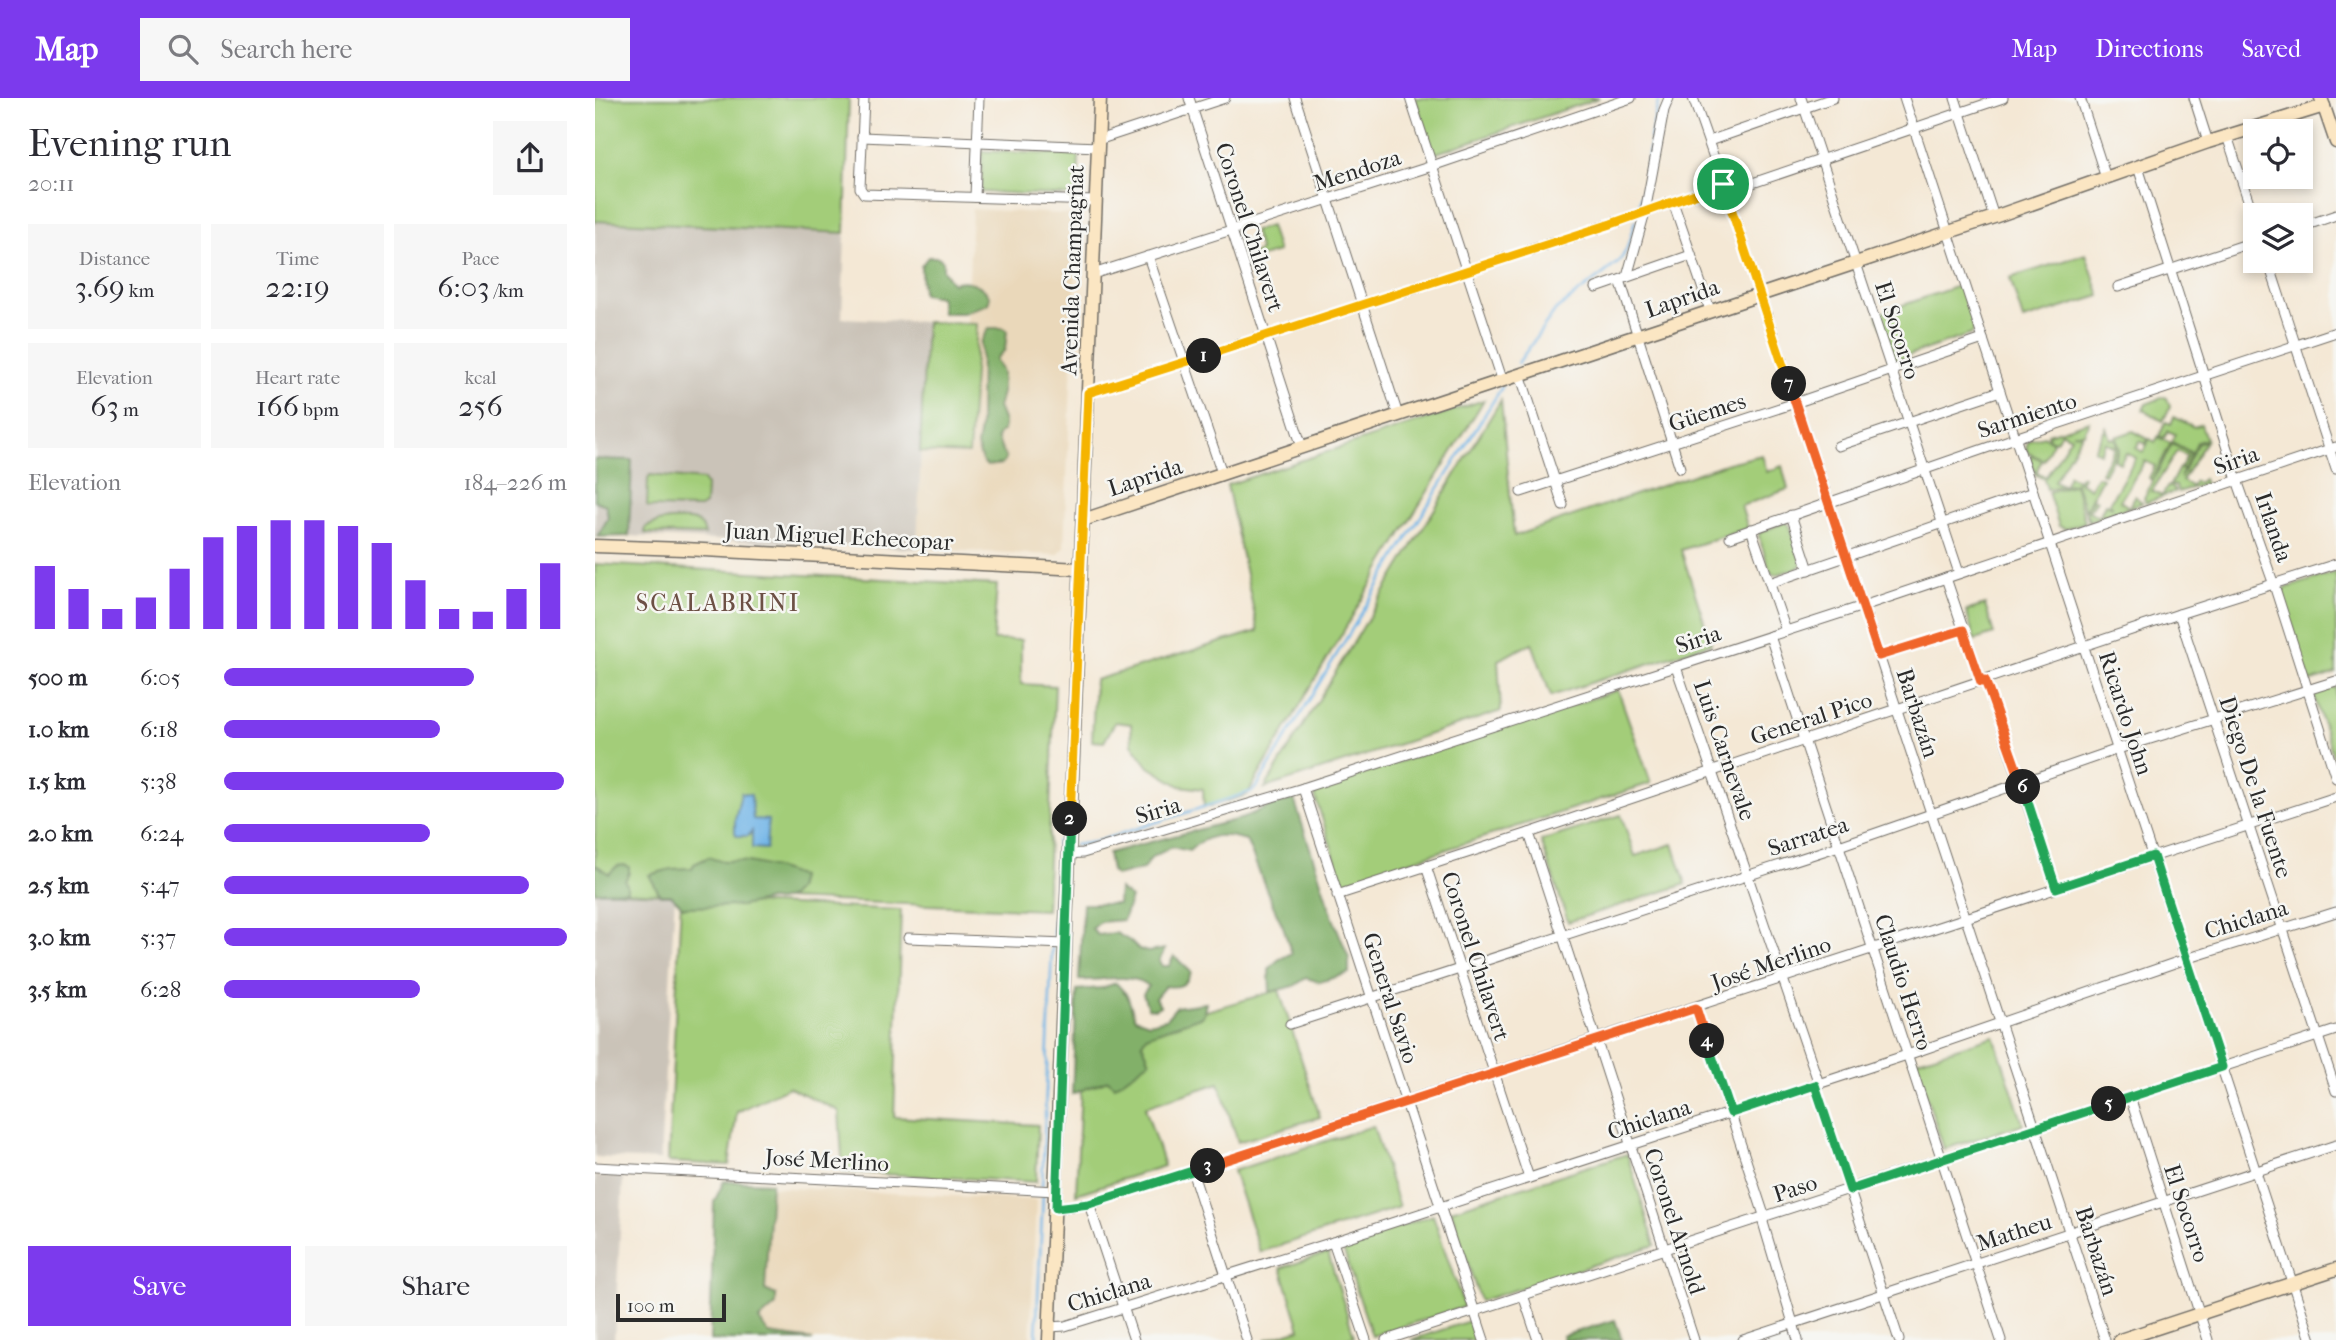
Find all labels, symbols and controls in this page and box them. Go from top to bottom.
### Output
search box [140,18,630,81]
text: Map [35,30,98,69]
icon: search [164,30,202,68]
text: Search here [220,34,352,65]
text: Map [2011,35,2057,63]
text: Directions [2095,35,2203,63]
text: Saved [2241,35,2301,63]
map controls [2243,119,2313,273]
button: locate [2243,119,2313,189]
text: Evening run [28,121,231,166]
button: share [493,121,567,195]
street label: Coronel Chilavert [1209,139,1290,315]
street label: Mendoza [1310,144,1405,197]
pin [1693,154,1753,214]
street label: Avenida Champagñat [1055,164,1090,377]
icon: arrive [1704,165,1742,203]
text: 20:11 [28,170,75,197]
button: layers [2243,203,2313,273]
text: Distance [79,248,150,270]
text: Time [276,248,319,270]
text: Pace [462,248,499,270]
text: 3.69 [75,270,125,305]
text: 22:19 [265,270,330,305]
text: 6:03 [437,270,490,305]
street label: Laprida [1642,273,1723,324]
street label: El Socorro [1869,278,1926,383]
text: km [125,280,154,302]
text: /km [490,280,524,302]
pin: 1 [1187,338,1221,374]
text: 1 [1200,344,1207,366]
pin: 7 [1771,366,1807,402]
text: Elevation [76,367,153,389]
text: Heart rate [255,367,340,389]
text: kcal [465,367,496,389]
text: 7 [1784,372,1793,394]
street label: Güemes [1665,387,1749,438]
street label: Sarmiento [1974,387,2080,444]
text: 63 [90,389,119,424]
text: 166 [256,389,299,424]
text: 256 [458,389,503,424]
text: m [119,399,139,421]
text: bpm [299,399,339,421]
street label: Siria [2210,440,2263,481]
street label: Laprida [1105,453,1186,502]
text: Elevation [28,469,121,496]
text: 184–226 m [464,469,567,496]
street label: Irlanda [2249,489,2298,566]
street label: Juan Miguel Echecopar [722,517,954,556]
district label: SCALABRINI [636,589,800,617]
street label: Siria [1672,619,1724,659]
street label: Ricardo John [2093,648,2158,779]
text: 500 m [28,664,87,691]
text: 6:05 [140,664,181,691]
street label: Barbazán [1890,665,1945,762]
street label: Luis Carnevale [1688,676,1761,824]
street label: General Pico [1747,686,1875,751]
street label: Diego De la Fuente [2213,693,2298,881]
text: 1.0 km [28,716,89,743]
text: 6:18 [140,716,178,743]
text: 1.5 km [28,768,86,795]
text: 5:38 [140,768,177,795]
pin: 6 [2005,770,2041,804]
text: 6 [2017,775,2028,797]
street label: Siria [1132,791,1184,830]
pin: 2 [1053,802,1087,836]
text: 2 [1065,807,1074,829]
street label: Sarratea [1765,811,1852,862]
text: 2.0 km [28,820,93,847]
text: 6:24 [140,820,183,847]
street label: Coronel Chilavert [1435,868,1516,1044]
text: 2.5 km [28,872,89,899]
text: 5:47 [140,872,180,899]
street label: Chiclana [2201,894,2292,945]
street label: Claudio Herro [1869,911,1938,1054]
text: 3.0 km [28,924,90,951]
text: 5:37 [140,924,176,951]
street label: General Savio [1357,929,1424,1067]
street label: José Merlino [1706,930,1834,997]
text: 3.5 km [28,976,87,1003]
text: 6:28 [140,976,181,1003]
pin: 4 [1689,1024,1725,1058]
text: 4 [1701,1029,1712,1051]
pin: 5 [2091,1086,2127,1122]
text: 5 [2104,1092,2113,1114]
street label: Chiclana [1604,1093,1695,1146]
street label: José Merlino [762,1144,890,1177]
street label: Coronel Arnold [1638,1145,1711,1298]
pin: 3 [1191,1148,1225,1184]
text: 3 [1204,1154,1211,1176]
street label: El Socorro [2158,1161,2215,1266]
street label: Paso [1770,1169,1820,1208]
street label: Barbazán [2069,1203,2124,1300]
street label: Matheu [1973,1208,2055,1257]
button: Save [28,1246,291,1326]
button: Share [305,1246,567,1326]
street label: Chiclana [1064,1267,1155,1318]
scale bar [616,1291,726,1323]
text: 100 m [627,1295,675,1317]

